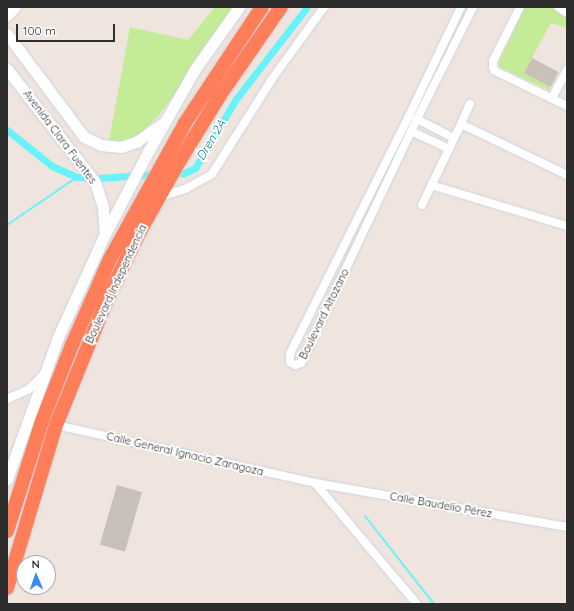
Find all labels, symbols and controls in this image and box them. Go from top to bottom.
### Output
scale bar [18,16,117,42]
text: 100 m [23,23,56,38]
street label: Avenida Clara Fuentes [20,88,100,186]
water label: Dren 2A [193,117,229,163]
street label: Boulevard Independencia [83,222,149,346]
street label: Boulevard Altozano [296,266,352,362]
street label: Calle General Ignacio Zaragoza [105,429,265,479]
street label: Calle Baudelio Pérez [389,490,493,520]
north arrow [16,555,56,595]
text: N [31,557,40,571]

